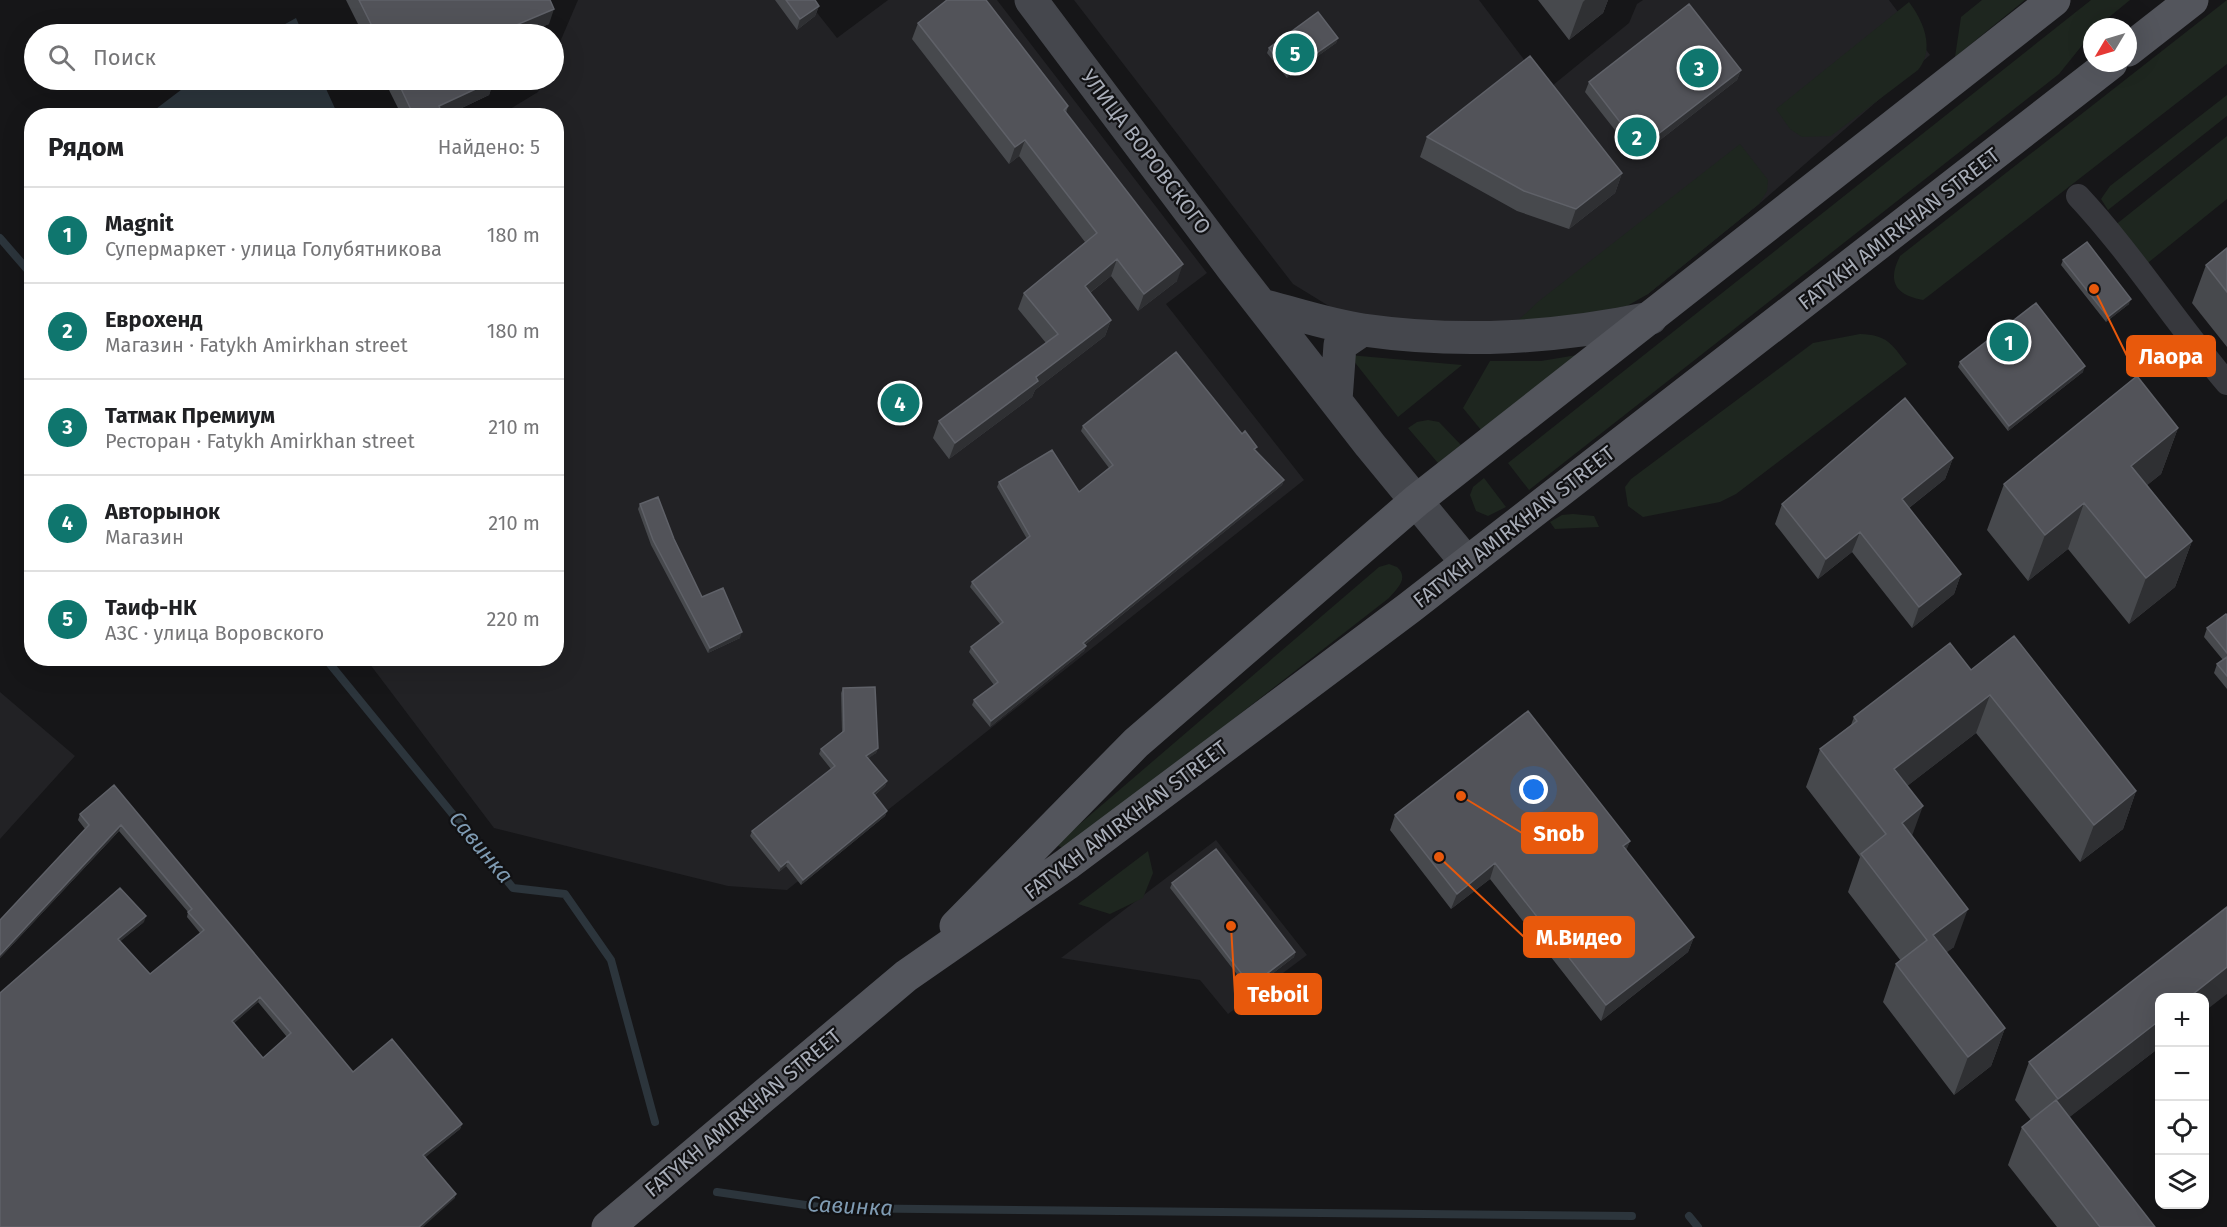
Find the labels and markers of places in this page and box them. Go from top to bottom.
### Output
pin: 5 [1276,31,1314,76]
pin: 3 [1680,46,1718,90]
pin: 2 [1618,114,1656,160]
pin: 1 [1990,320,2028,364]
callout: Лаора [2127,336,2215,376]
pin: 4 [880,380,920,426]
callout: Snob [1522,813,1597,853]
callout: М.Видео [1524,917,1634,957]
callout: Teboil [1235,974,1321,1014]

